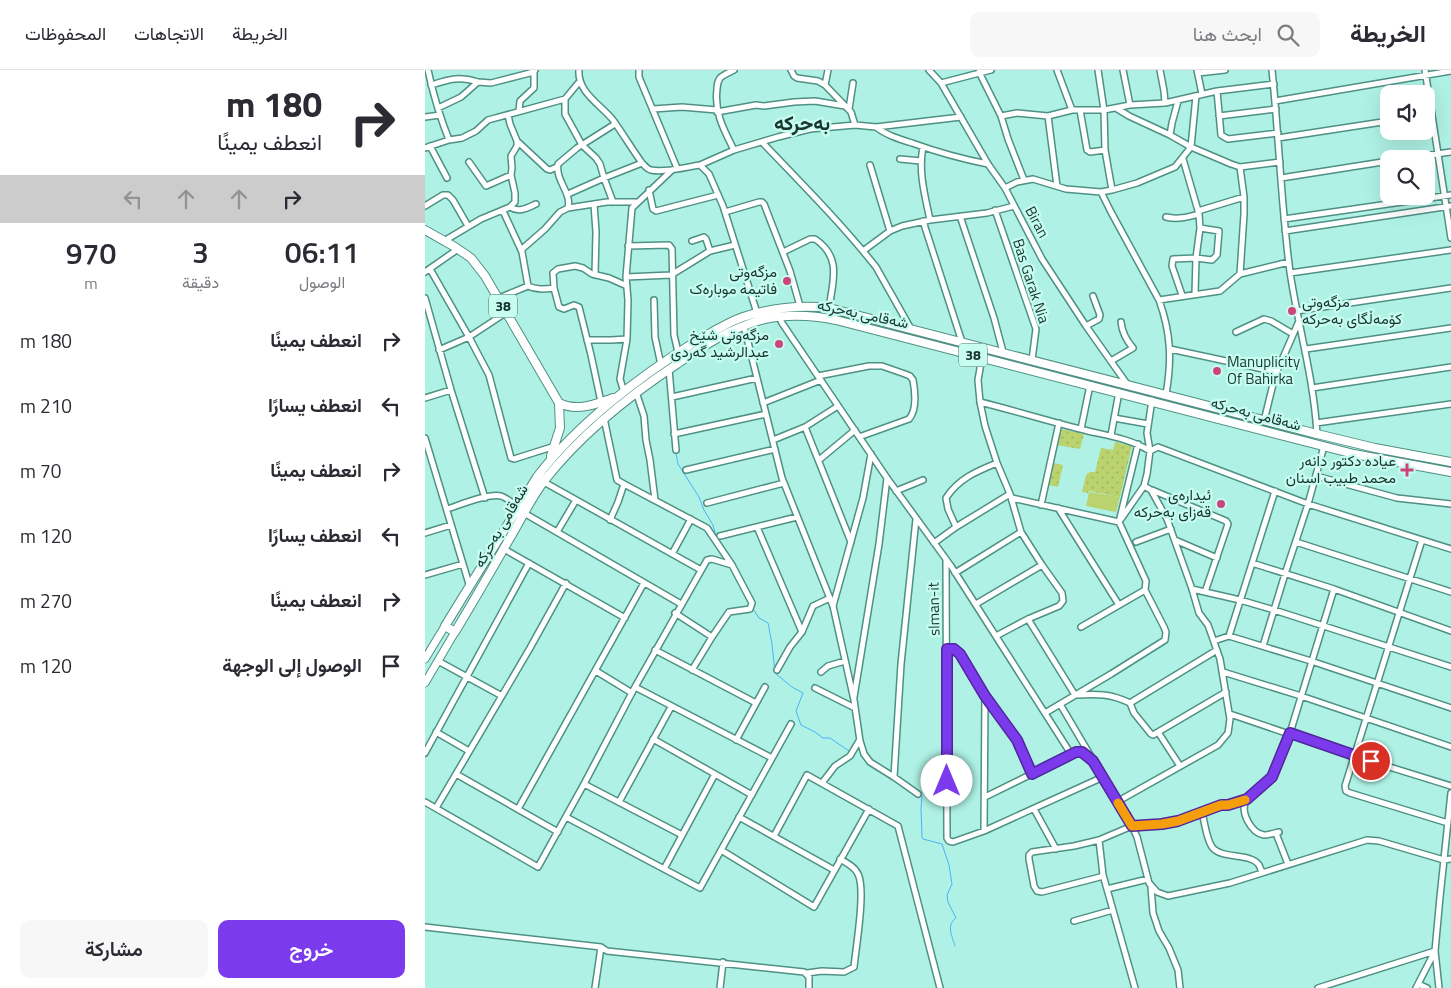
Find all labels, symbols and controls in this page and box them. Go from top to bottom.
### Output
search box [970,12,1320,57]
text: الخريطة [1350,15,1426,51]
text: ابحث هنا [1193,19,1262,48]
text: المحفوظات [25,20,106,47]
text: الاتجاهات [134,20,204,47]
text: الخريطة [232,20,288,47]
icon: search [1274,21,1302,49]
text: 180 m [226,77,322,131]
map controls [1380,85,1435,205]
button: sound [1380,85,1435,140]
icon: right [340,90,405,155]
district label: بەحرکە [774,107,830,138]
text: انعطف يمينًا [217,125,322,159]
button: search [1380,150,1435,205]
icon: left [119,185,147,213]
icon: ahead [172,185,200,213]
icon: ahead [225,185,253,213]
icon: right [278,185,306,213]
street label: Biran [1019,202,1055,242]
text: 3 [192,229,209,275]
text: 06:11 [285,229,359,275]
text: 970 [66,230,116,276]
street label: Bas Garak Nia [1007,235,1056,327]
place label: مزگەوتی فاتیمە موبارەک [689,260,777,300]
text: دقيقة [182,270,219,294]
text: الوصول [299,270,345,294]
text: m [84,271,98,295]
marker: مزگەوتی فاتیمە موبارەک [781,275,793,287]
place label: مزگەوتی کۆمەڵگای بەحرکە [1302,290,1402,330]
street label: شەقامی بەحرکە [815,293,911,334]
road number: 38 [489,295,517,318]
marker: مزگەوتی کۆمەڵگای بەحرکە [1286,305,1298,317]
place label: مزگەوتی شێخ عبدالرشید گەردی [671,323,769,363]
text: انعطف يمينًا [270,325,362,354]
text: 180 m [20,326,72,355]
icon: right [377,327,405,355]
marker: مزگەوتی شێخ عبدالرشید گەردی [773,338,785,350]
road number: 38 [959,344,987,366]
place label: Manuplicity Of Bahirka [1227,350,1300,390]
marker: Manuplicity Of Bahirka [1211,365,1223,377]
text: انعطف يسارًا [268,390,362,419]
street label: شەقامی بەحرکە [1208,390,1304,437]
text: 210 m [20,391,72,420]
icon: left [377,392,405,420]
place label: عياده دكتور دانەر محمد طبيب اسنان [1286,449,1396,489]
text: انعطف يمينًا [270,455,362,484]
text: 70 m [20,456,61,485]
icon: right [377,457,405,485]
marker: عياده دكتور دانەر محمد طبيب اسنان [1400,463,1414,477]
street label: شەقامی بەحرکە [467,480,534,572]
place label: ئیدارەی قەزای بەحرکە [1134,483,1211,523]
marker: ئیدارەی قەزای بەحرکە [1215,498,1227,510]
text: انعطف يسارًا [268,520,362,549]
text: 120 m [20,521,72,550]
icon: left [377,522,405,550]
street label: slman-it [922,581,945,636]
text: انعطف يمينًا [270,585,362,614]
text: 270 m [20,586,72,615]
icon: right [377,587,405,615]
text: الوصول إلى الوجهة [222,650,362,679]
text: 120 m [20,651,72,680]
icon: arrive [377,652,405,680]
pin [1350,740,1392,782]
icon: arrive [1357,747,1385,775]
position arrow [920,754,972,806]
button: مشاركة [20,920,208,978]
button: خروج [218,920,405,978]

